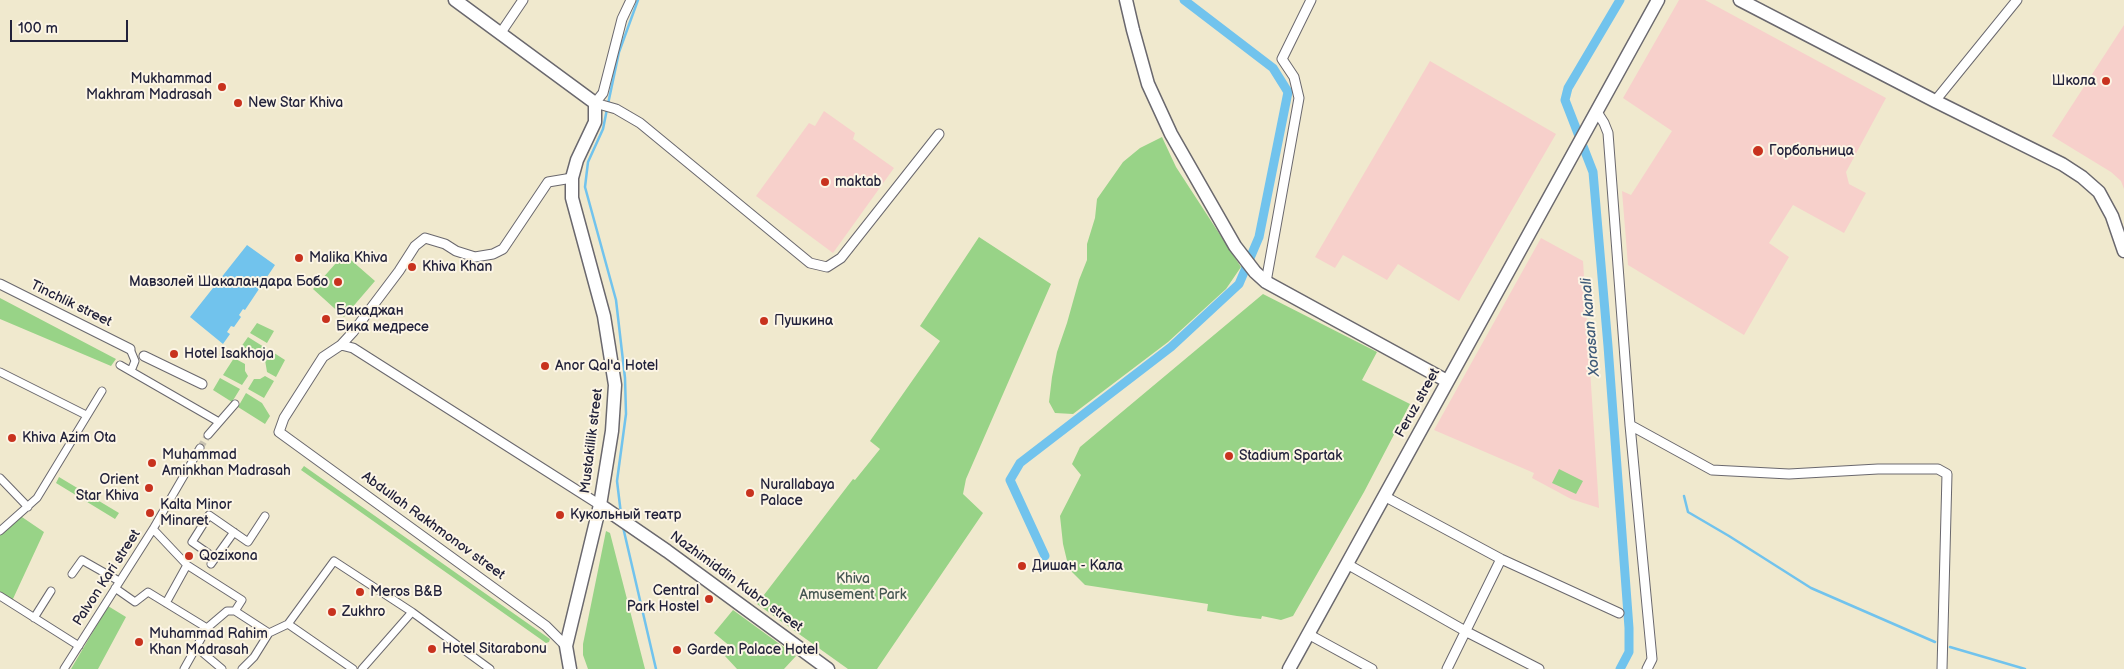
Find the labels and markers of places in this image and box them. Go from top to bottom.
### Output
place label: Mukhammad Makhram Madrasah [86,71,212,104]
place label: Школа [2052,73,2096,89]
marker: Школа [2100,75,2112,87]
marker: Mukhammad Makhram Madrasah [216,81,228,93]
place label: New Star Khiva [248,95,343,111]
marker: New Star Khiva [232,97,244,109]
place label: Горбольница [1769,143,1854,159]
marker: Горбольница [1751,144,1765,158]
place label: maktab [835,174,881,190]
marker: maktab [819,176,831,188]
place label: Malika Khiva [309,250,388,266]
marker: Malika Khiva [293,252,305,264]
place label: Khiva Khan [422,259,492,275]
marker: Khiva Khan [406,261,418,273]
place label: Мавзолей Шакаландара Бобо [129,274,328,290]
marker: Мавзолей Шакаландара Бобо [332,276,344,288]
place label: Бакаджан Бика медресе [336,303,429,336]
marker: Бакаджан Бика медресе [320,313,332,325]
place label: Пушкина [774,313,833,329]
marker: Пушкина [758,315,770,327]
place label: Hotel Isakhoja [184,346,274,362]
marker: Hotel Isakhoja [168,348,180,360]
place label: Anor Qal'a Hotel [555,358,658,374]
marker: Anor Qal'a Hotel [539,360,551,372]
place label: Khiva Azim Ota [22,430,116,446]
marker: Khiva Azim Ota [6,432,18,444]
place label: Muhammad Aminkhan Madrasah [162,447,291,480]
place label: Stadium Spartak [1239,448,1342,464]
marker: Stadium Spartak [1223,450,1235,462]
marker: Muhammad Aminkhan Madrasah [146,457,158,469]
place label: Orient Star Khiva [76,472,139,504]
place label: Nurallabaya Palace [760,477,835,510]
marker: Orient Star Khiva [143,482,155,494]
marker: Nurallabaya Palace [744,487,756,499]
place label: Kalta Minor Minaret [160,497,232,530]
marker: Kalta Minor Minaret [144,507,156,519]
place label: Кукольный театр [570,507,681,523]
marker: Кукольный театр [554,509,566,521]
place label: Qozixona [199,548,258,564]
marker: Qozixona [183,550,195,562]
place label: Дишан - Кала [1032,558,1123,574]
marker: Дишан - Кала [1016,560,1028,572]
place label: Central Park Hostel [627,583,699,616]
place label: Meros B&B [370,584,442,600]
marker: Meros B&B [354,586,366,598]
marker: Central Park Hostel [703,593,715,605]
place label: Zukhro [342,604,385,620]
marker: Zukhro [326,606,338,618]
place label: Muhammad Rahim Khan Madrasah [149,626,268,658]
marker: Muhammad Rahim Khan Madrasah [133,636,145,648]
place label: Hotel Sitarabonu [442,641,547,657]
place label: Garden Palace Hotel [687,642,818,658]
marker: Hotel Sitarabonu [426,643,438,655]
marker: Garden Palace Hotel [671,644,683,656]

